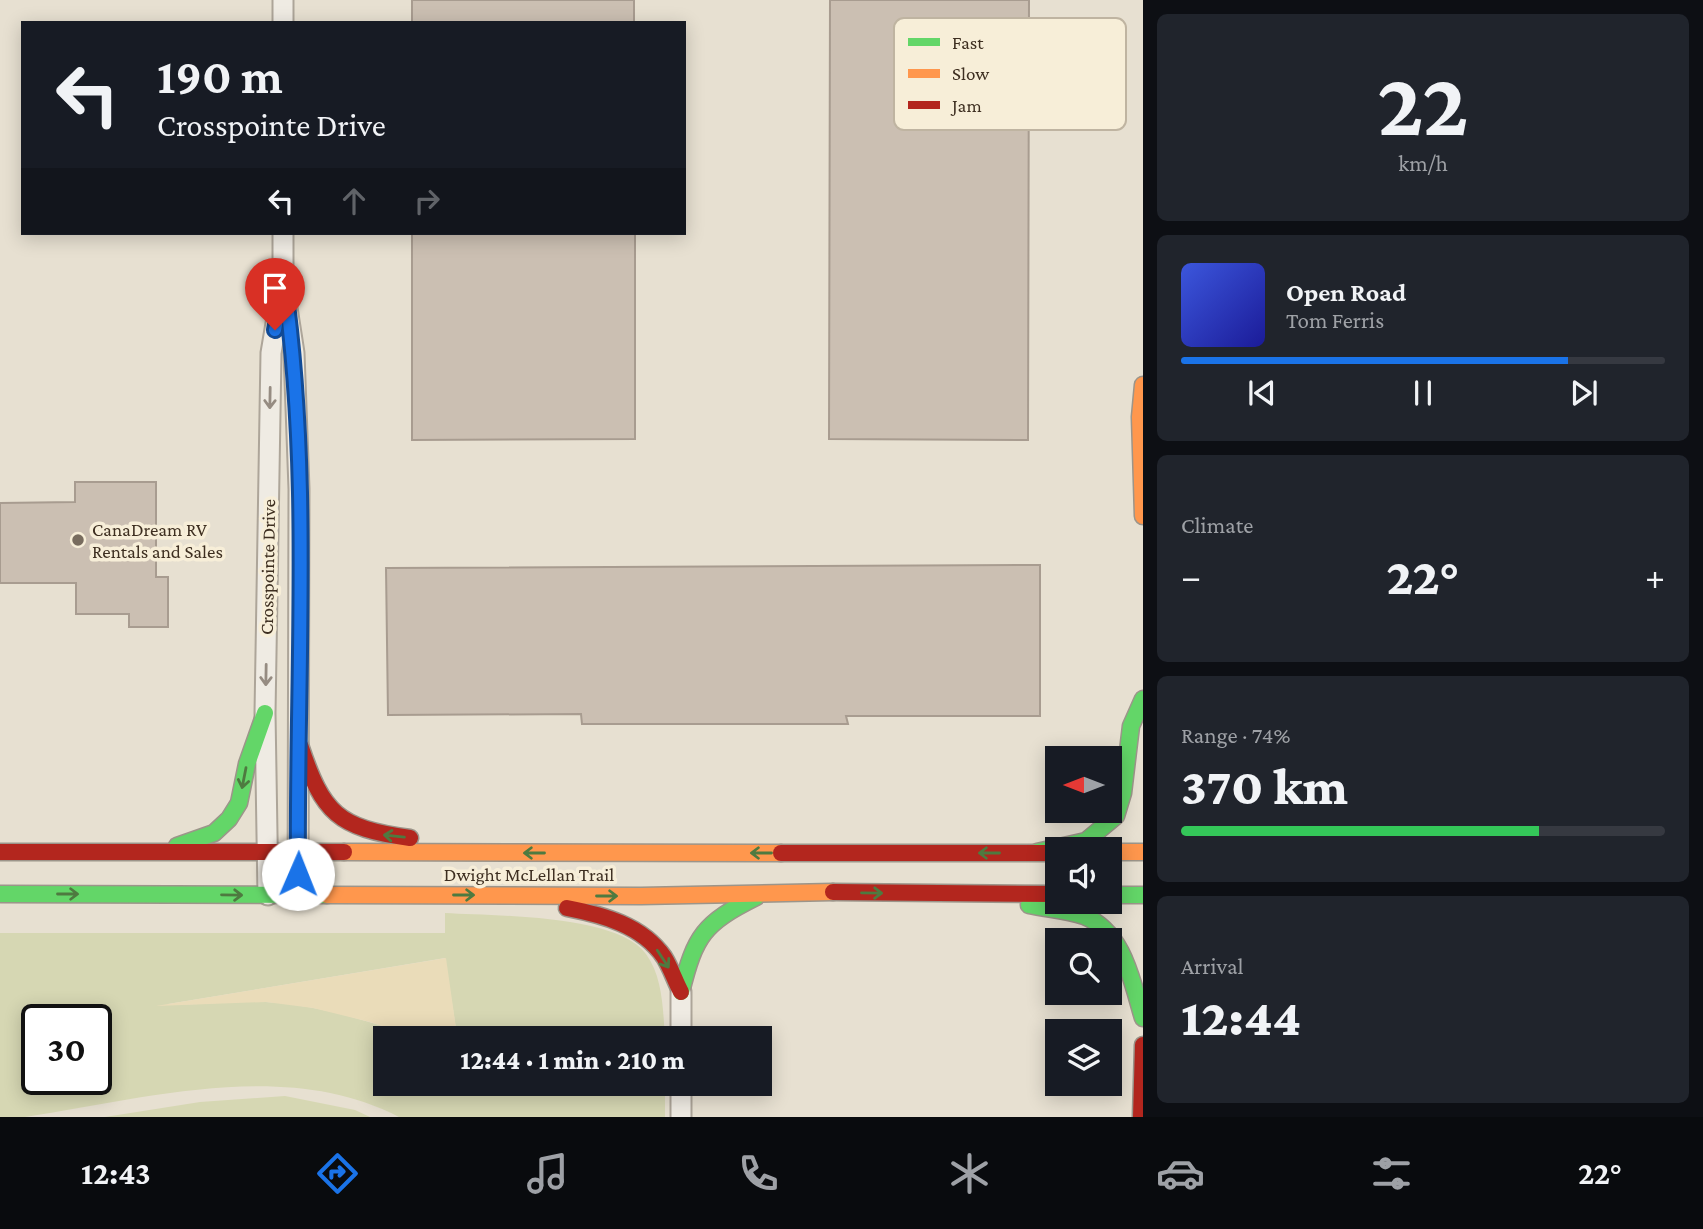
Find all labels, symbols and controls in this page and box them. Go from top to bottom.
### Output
legend [894,18,1126,130]
text: Fast [952,32,984,53]
icon: left [42,49,133,140]
text: 190 m [157,49,283,104]
text: 22 [1377,53,1469,155]
text: Slow [952,63,989,84]
text: Jam [950,95,982,116]
text: Crosspointe Drive [157,107,386,143]
text: km/h [1398,150,1448,176]
icon: left [262,182,300,220]
icon: ahead [335,182,373,220]
icon: right [408,182,446,220]
pin [245,258,305,330]
icon: arrive [256,269,294,307]
text: Open Road [1286,278,1406,307]
text: Tom Ferris [1286,307,1384,333]
icon: previous [1243,374,1281,412]
icon: pause [1404,374,1442,412]
icon: next [1565,374,1603,412]
one-way arrow [264,386,277,409]
street label: Crosspointe Drive [256,499,279,635]
text: Climate [1181,512,1253,538]
place label: CanaDream RV Rentals and Sales [92,519,223,562]
marker: CanaDream RV Rentals and Sales [70,532,86,548]
text: 22° [1386,547,1460,605]
text: − [1181,555,1201,597]
text: + [1645,555,1665,597]
one-way arrow [259,663,272,686]
text: Range · 74% [1181,722,1290,748]
north arrow [1045,746,1122,822]
map controls [1045,746,1122,1096]
text: 370 km [1181,757,1348,815]
one-way arrow [237,766,251,789]
one-way arrow [383,830,405,843]
position arrow [261,837,335,911]
button: sound [1045,837,1122,914]
one-way arrow [523,846,546,860]
one-way arrow [750,846,773,860]
one-way arrow [978,846,1001,860]
street label: Dwight McLellan Trail [444,864,614,885]
one-way arrow [860,886,883,900]
one-way arrow [56,887,79,901]
one-way arrow [220,888,243,901]
one-way arrow [453,888,476,902]
one-way arrow [596,889,619,903]
button: search [1045,928,1122,1005]
one-way arrow [656,949,670,968]
text: Arrival [1181,953,1244,979]
text: 12:44 [1181,988,1301,1046]
speed limit sign: 30 [21,1004,112,1095]
button: layers [1045,1019,1122,1096]
text: 12:44 · 1 min · 210 m [460,1046,685,1075]
icon: directions [313,1149,362,1198]
icon: music [523,1149,572,1198]
icon: phone [734,1149,783,1198]
icon: climate [945,1149,994,1198]
icon: car [1156,1149,1205,1198]
icon: filters [1367,1149,1416,1198]
text: 12:43 [81,1155,151,1191]
text: 22° [1578,1155,1622,1191]

